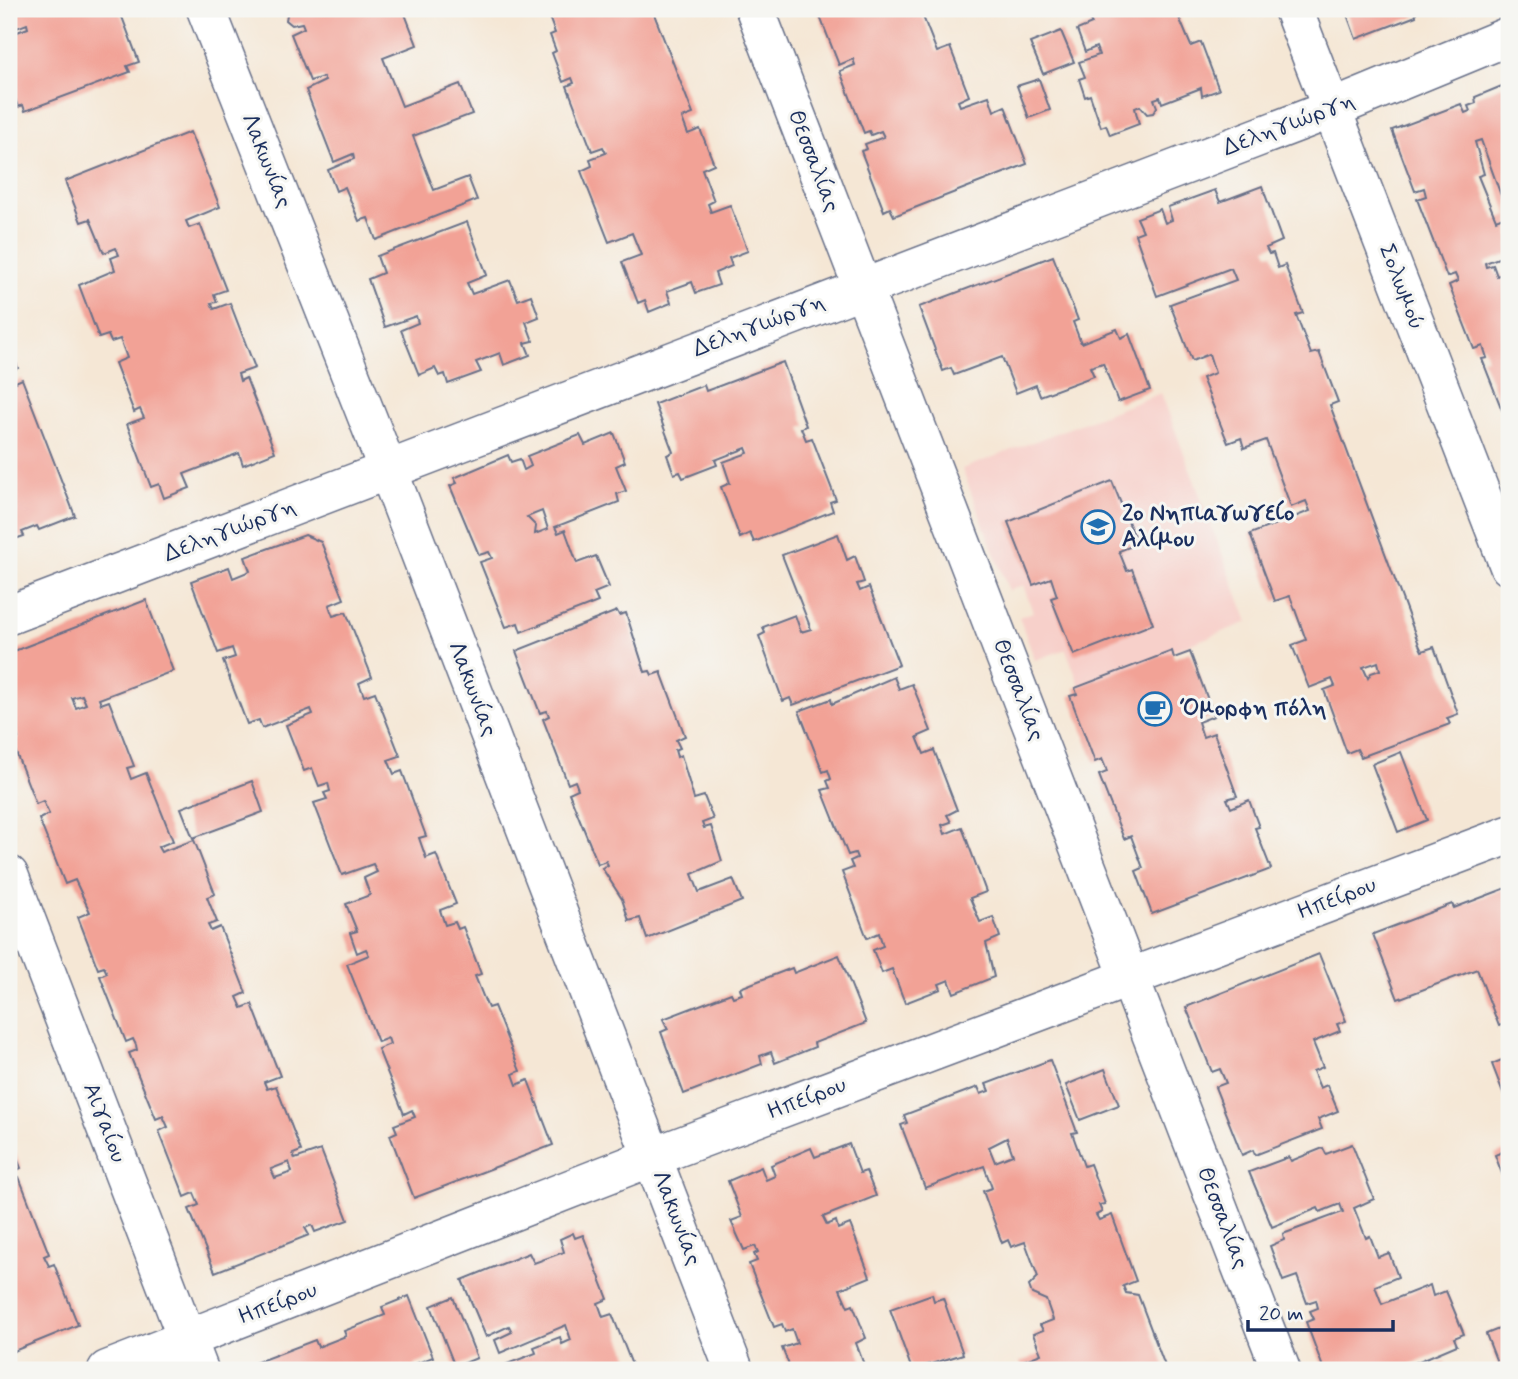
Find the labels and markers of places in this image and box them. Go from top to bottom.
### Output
place label: 2ο Νηπιαγωγείο Αλίμου [1122,499,1294,555]
school or university icon: 2ο Νηπιαγωγείο Αλίμου [1079,508,1117,546]
cafe icon: Όμορφη πόλη [1136,690,1174,728]
place label: Όμορφη πόλη [1180,694,1327,724]

